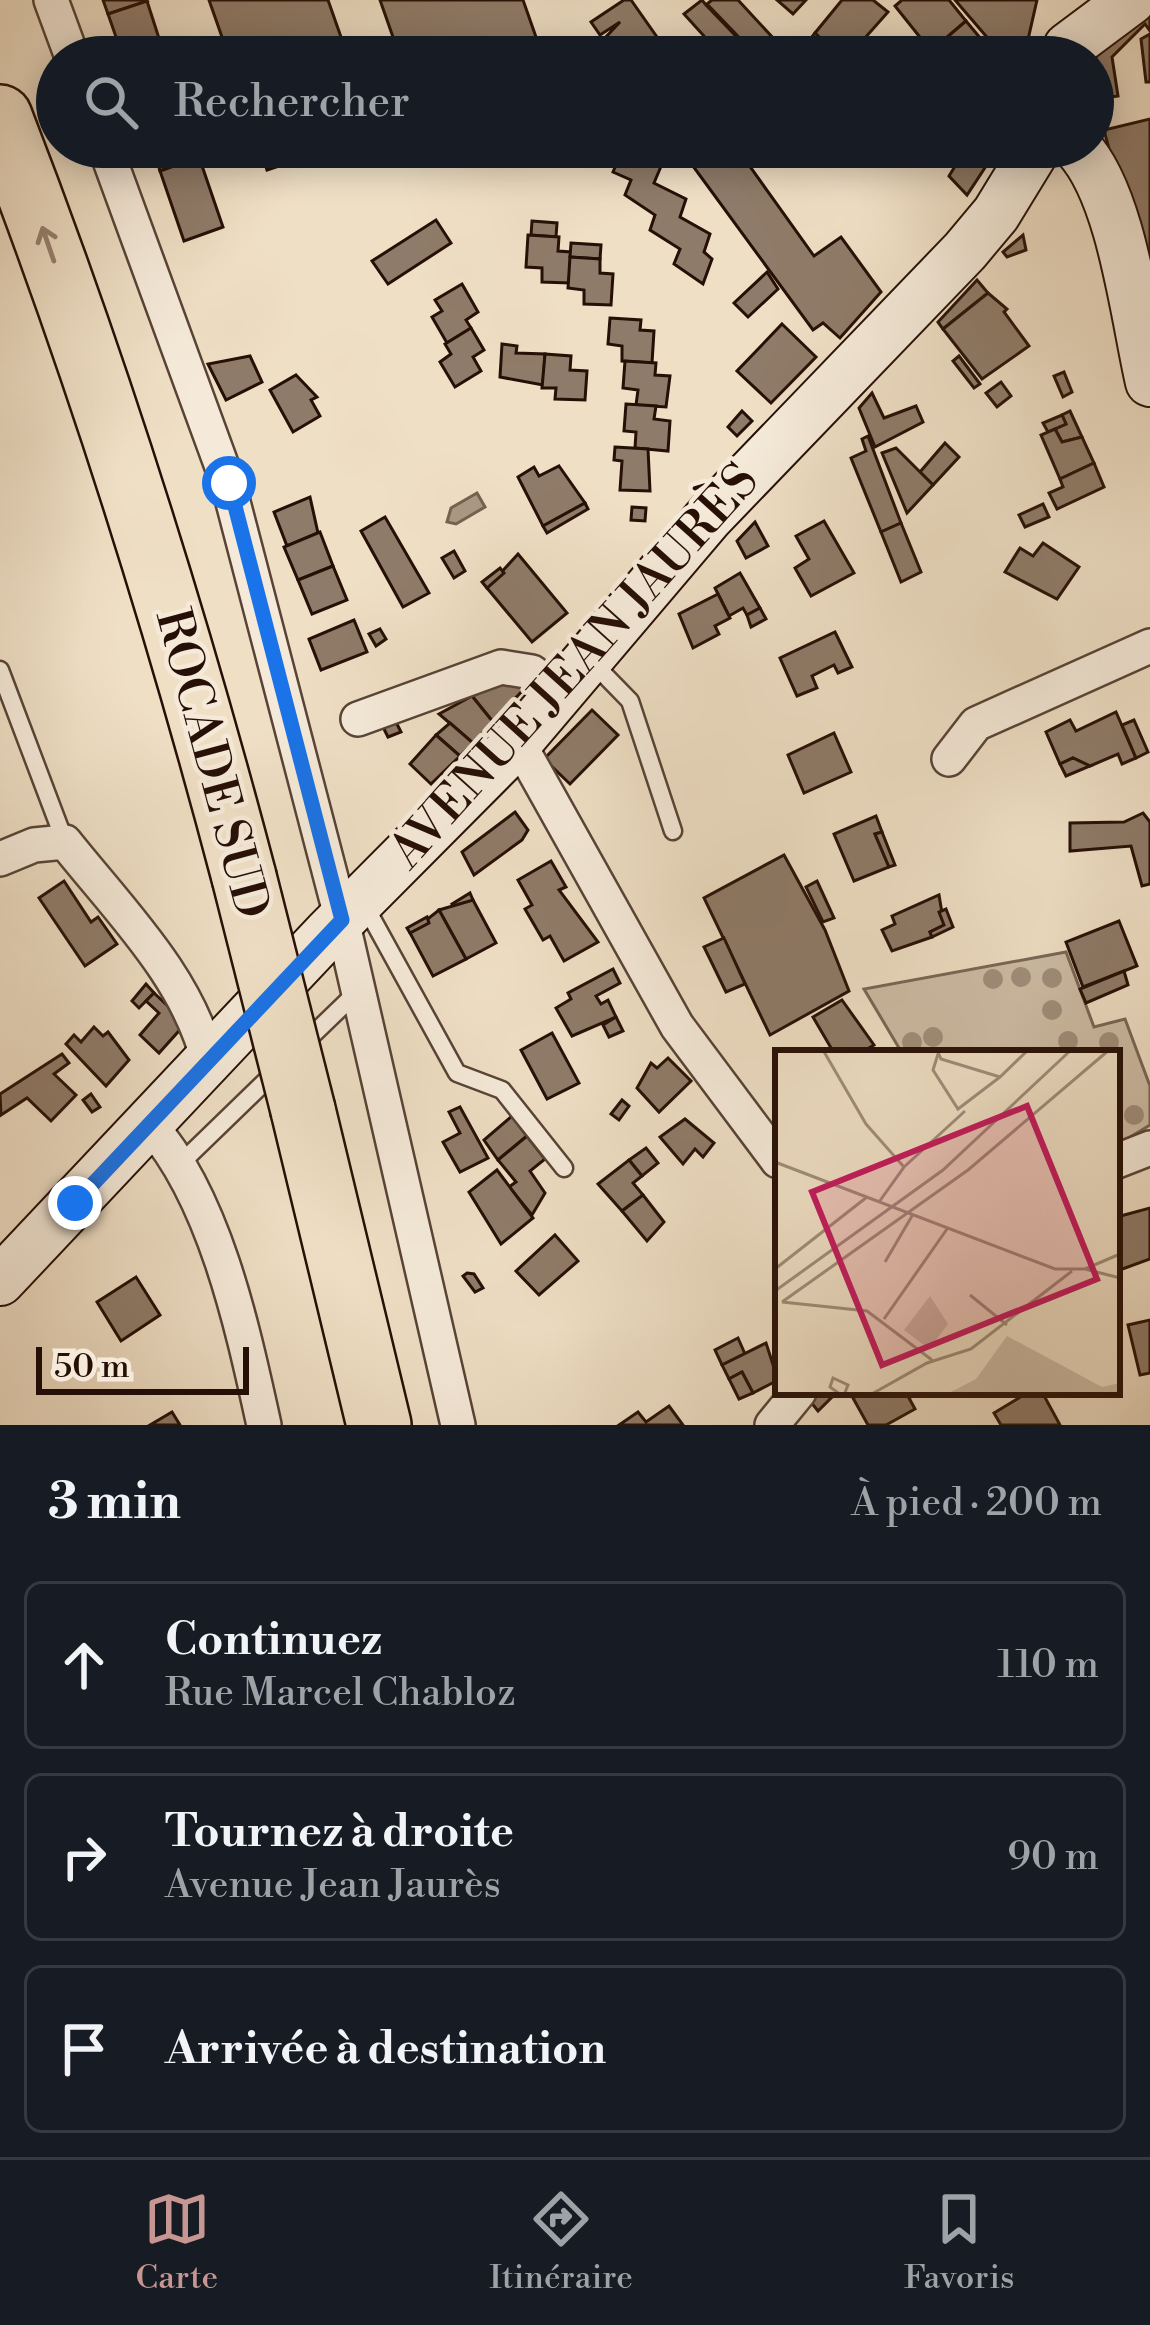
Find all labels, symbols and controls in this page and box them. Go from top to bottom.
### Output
search box [36,36,1114,168]
icon: search [78,69,144,135]
text: Rechercher [174,74,410,131]
one-way arrow [36,225,58,263]
street label: AVENUE JEAN JAURÈS [375,450,772,882]
route start [202,456,256,510]
street label: ROCADE SUD [141,603,281,925]
inset map [775,1050,1120,1395]
route end [48,1176,102,1230]
scale bar [36,1341,249,1394]
text: 50 m [54,1347,130,1388]
text: 3 min [48,1471,181,1535]
text: À pied · 200 m [851,1479,1102,1528]
text: Continuez [165,1612,382,1669]
icon: ahead [51,1632,117,1698]
text: 110 m [997,1641,1099,1690]
text: Rue Marcel Chabloz [165,1669,516,1718]
text: Tournez à droite [165,1804,514,1861]
icon: right [51,1824,117,1890]
text: 90 m [1007,1833,1099,1882]
text: Avenue Jean Jaurès [165,1861,501,1910]
icon: arrive [51,2016,117,2082]
text: Arrivée à destination [165,2021,606,2078]
tab: Carte [136,2186,218,2299]
tab: Itinéraire [489,2186,633,2299]
tab: Favoris [904,2186,1014,2299]

